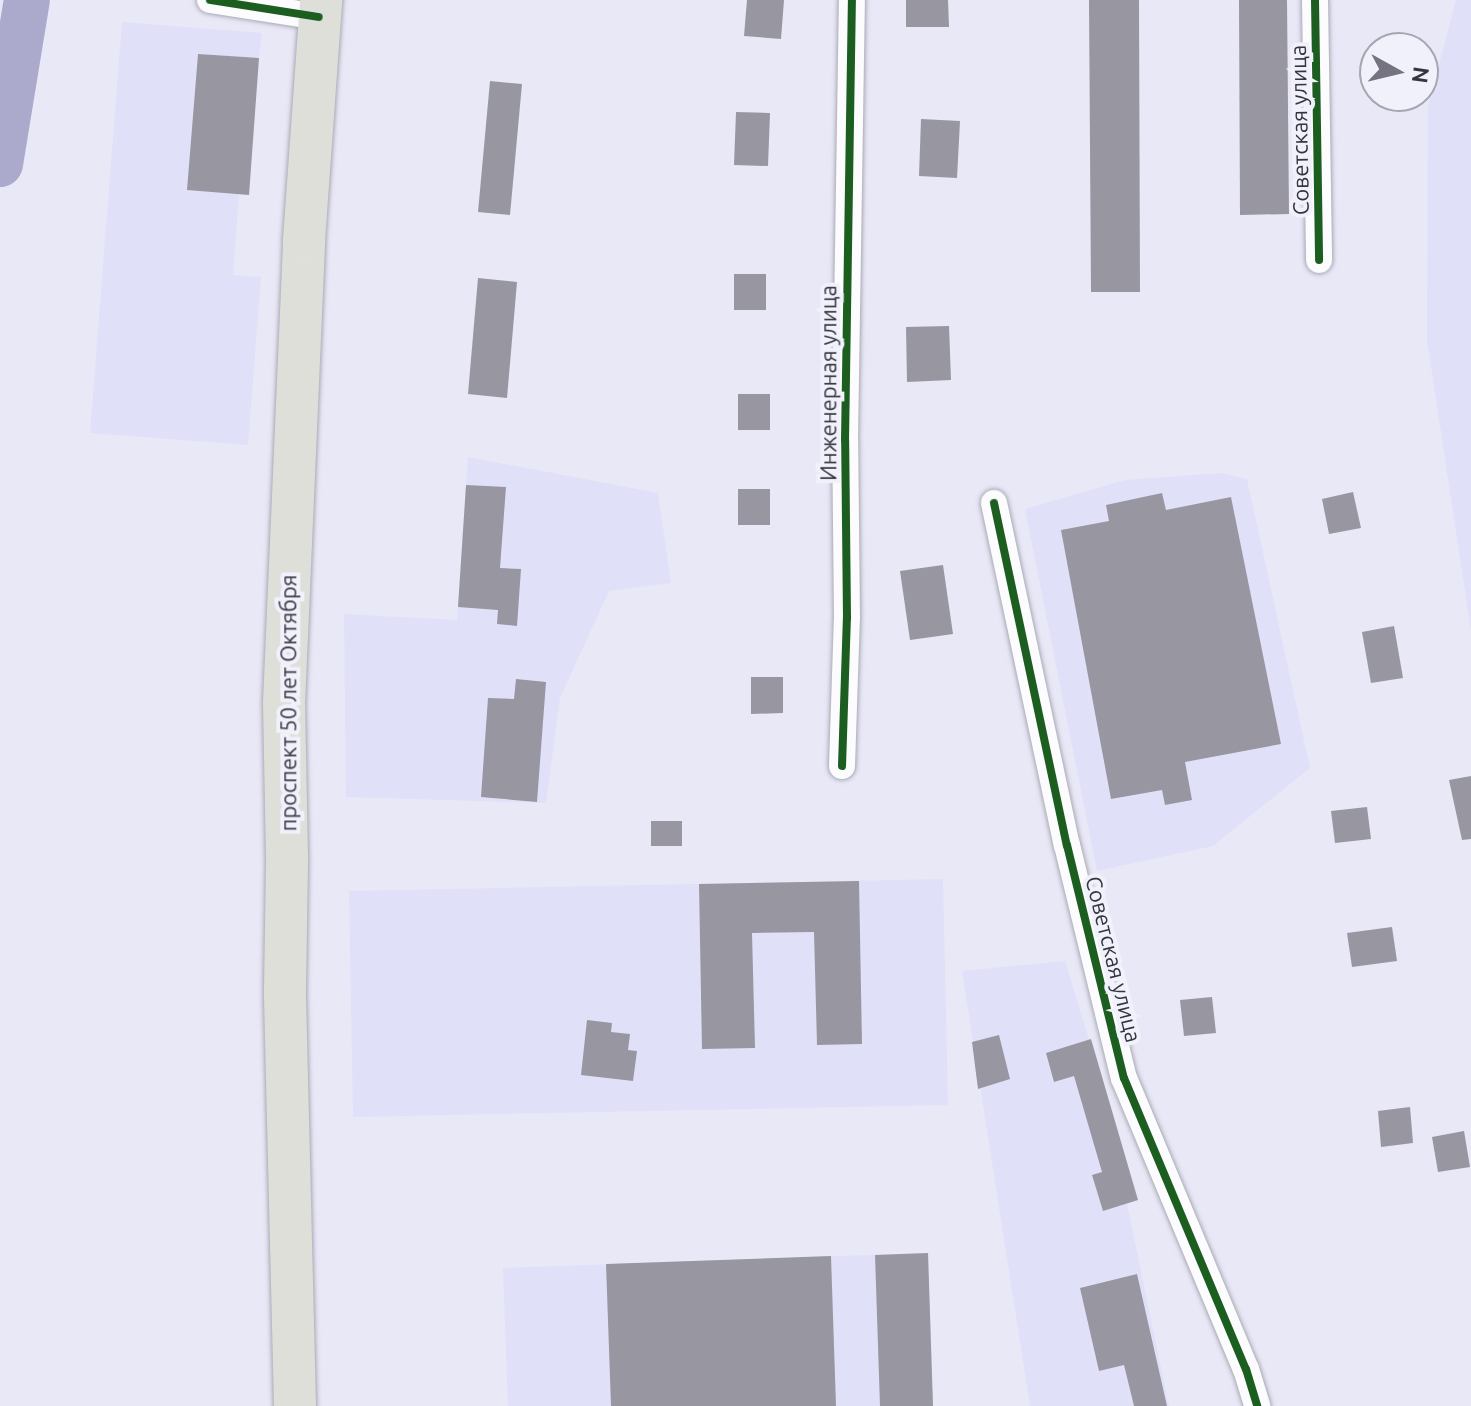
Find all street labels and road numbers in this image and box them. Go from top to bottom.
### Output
street label: Советская улица [1284,45,1314,215]
street label: Инженерная улица [815,285,841,481]
street label: проспект 50 лет Октября [275,575,301,831]
street label: Советская улица [1081,873,1147,1045]

